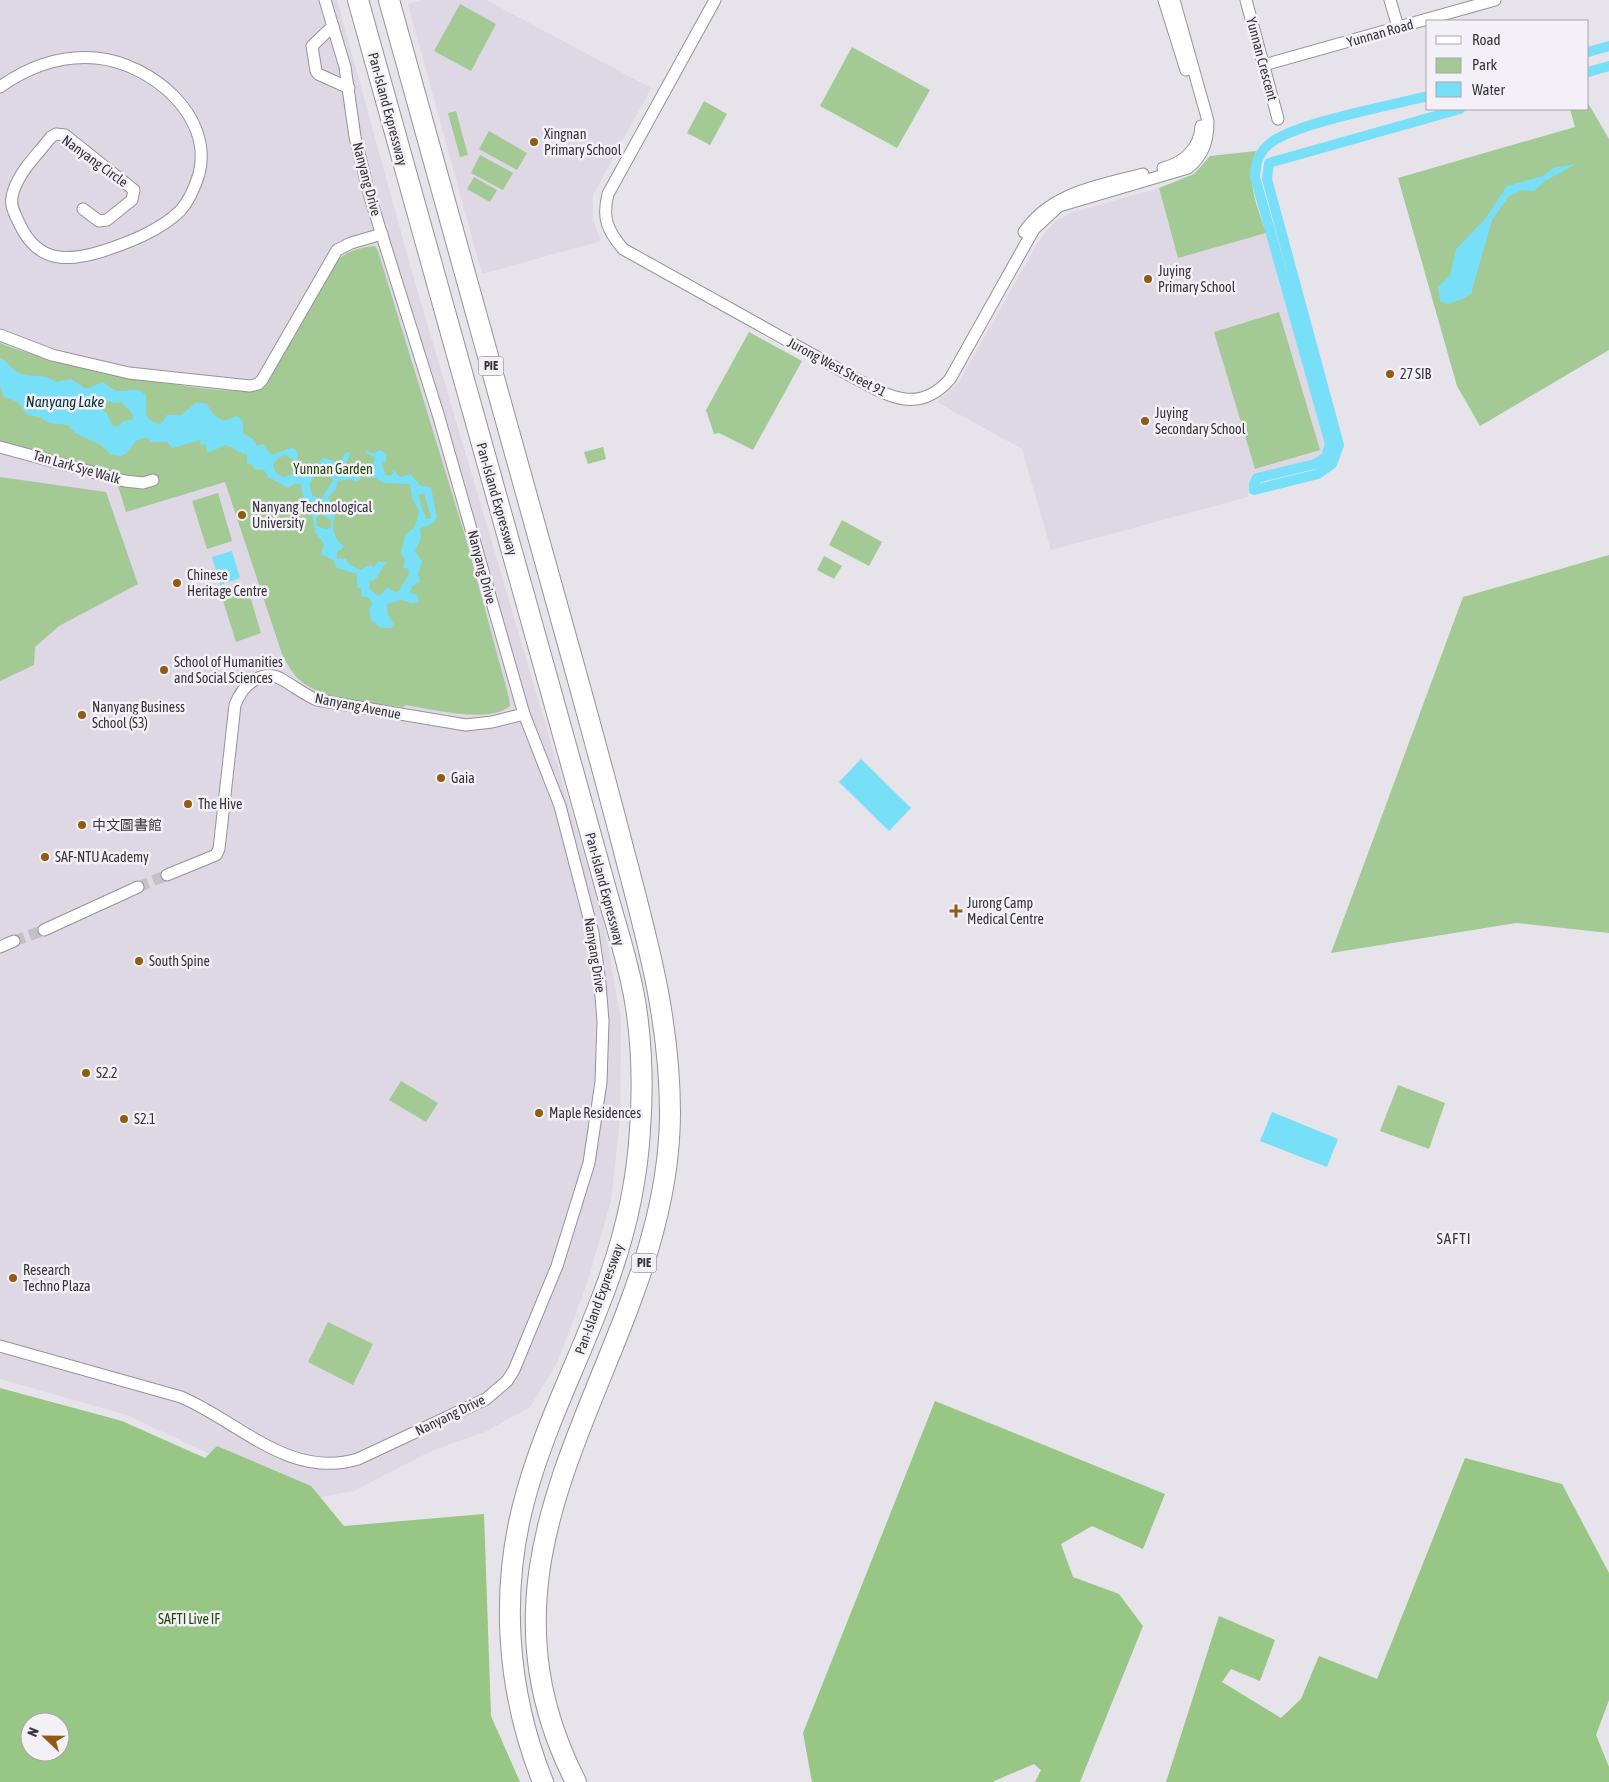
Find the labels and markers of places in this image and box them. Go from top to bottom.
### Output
place label: Xingnan Primary School [544,126,622,158]
marker: Xingnan Primary School [528,136,540,148]
place label: Juying Primary School [1158,263,1236,295]
marker: Juying Primary School [1142,273,1154,285]
place label: 27 SIB [1400,366,1432,382]
marker: 27 SIB [1384,368,1396,380]
place label: Juying Secondary School [1155,405,1246,437]
marker: Juying Secondary School [1139,415,1151,427]
place label: Nanyang Technological University [252,499,372,531]
marker: Nanyang Technological University [236,509,248,521]
place label: Chinese Heritage Centre [187,567,267,599]
marker: Chinese Heritage Centre [171,577,183,589]
place label: School of Humanities and Social Sciences [174,654,283,686]
marker: School of Humanities and Social Sciences [158,664,170,676]
place label: Nanyang Business School (S3) [92,699,185,731]
marker: Nanyang Business School (S3) [76,709,88,721]
place label: Gaia [451,770,475,786]
marker: Gaia [435,772,447,784]
place label: The Hive [198,796,242,812]
marker: The Hive [182,798,194,810]
place label: 中文圖書館 [92,817,162,833]
marker: 中文圖書館 [76,819,88,831]
place label: SAF-NTU Academy [55,849,149,865]
marker: SAF-NTU Academy [39,851,51,863]
place label: Jurong Camp Medical Centre [967,895,1044,927]
marker: Jurong Camp Medical Centre [949,904,963,918]
place label: South Spine [149,953,210,969]
marker: South Spine [133,955,145,967]
place label: S2.2 [96,1065,118,1081]
marker: S2.2 [80,1067,92,1079]
place label: Maple Residences [549,1105,641,1121]
marker: Maple Residences [533,1107,545,1119]
place label: S2.1 [134,1111,156,1127]
marker: S2.1 [118,1113,130,1125]
place label: Research Techno Plaza [23,1262,90,1294]
marker: Research Techno Plaza [7,1272,19,1284]

